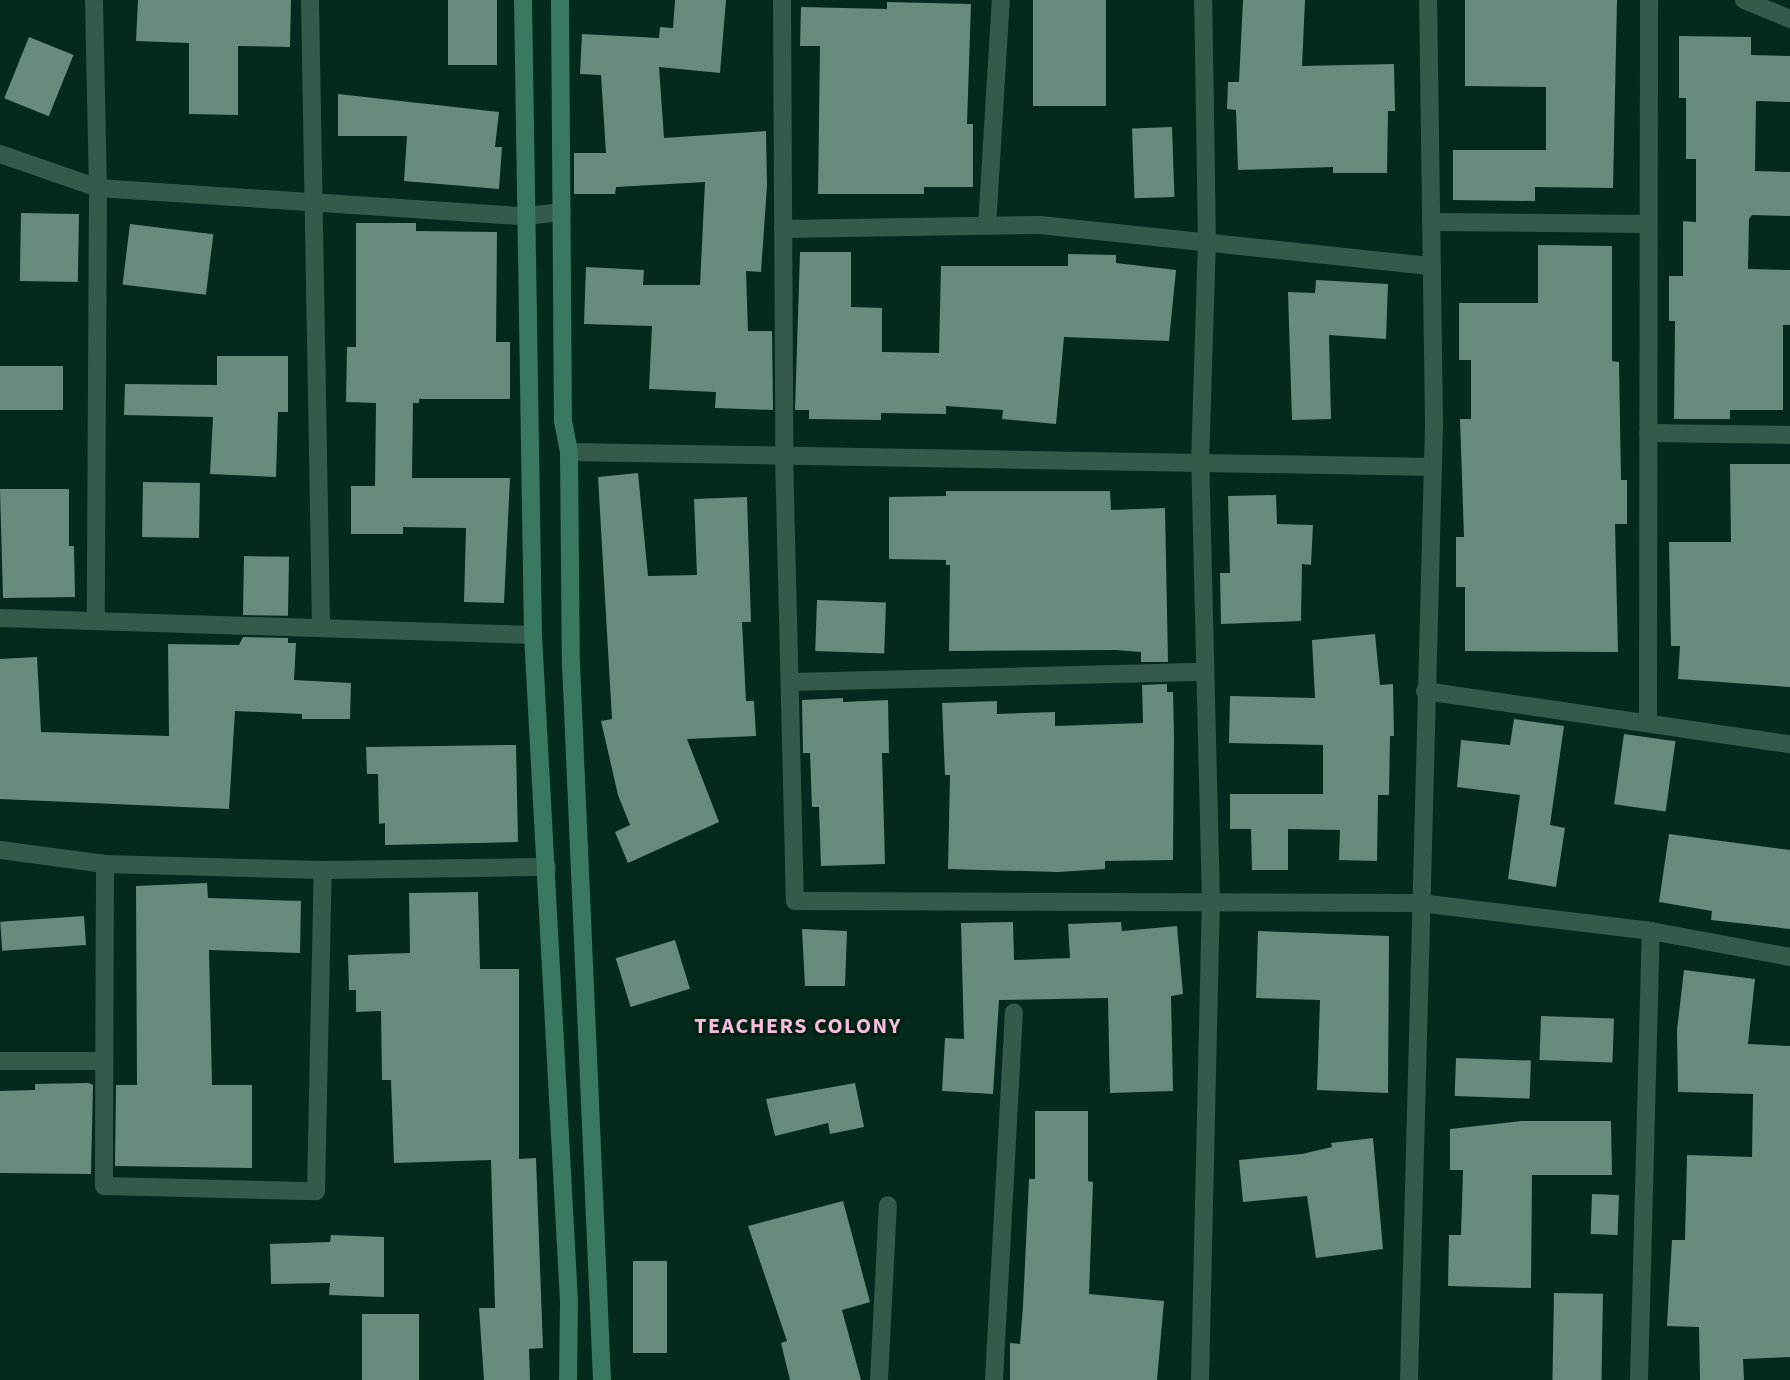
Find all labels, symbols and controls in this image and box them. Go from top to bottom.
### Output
district label: TEACHERS COLONY [694,1014,902,1040]

